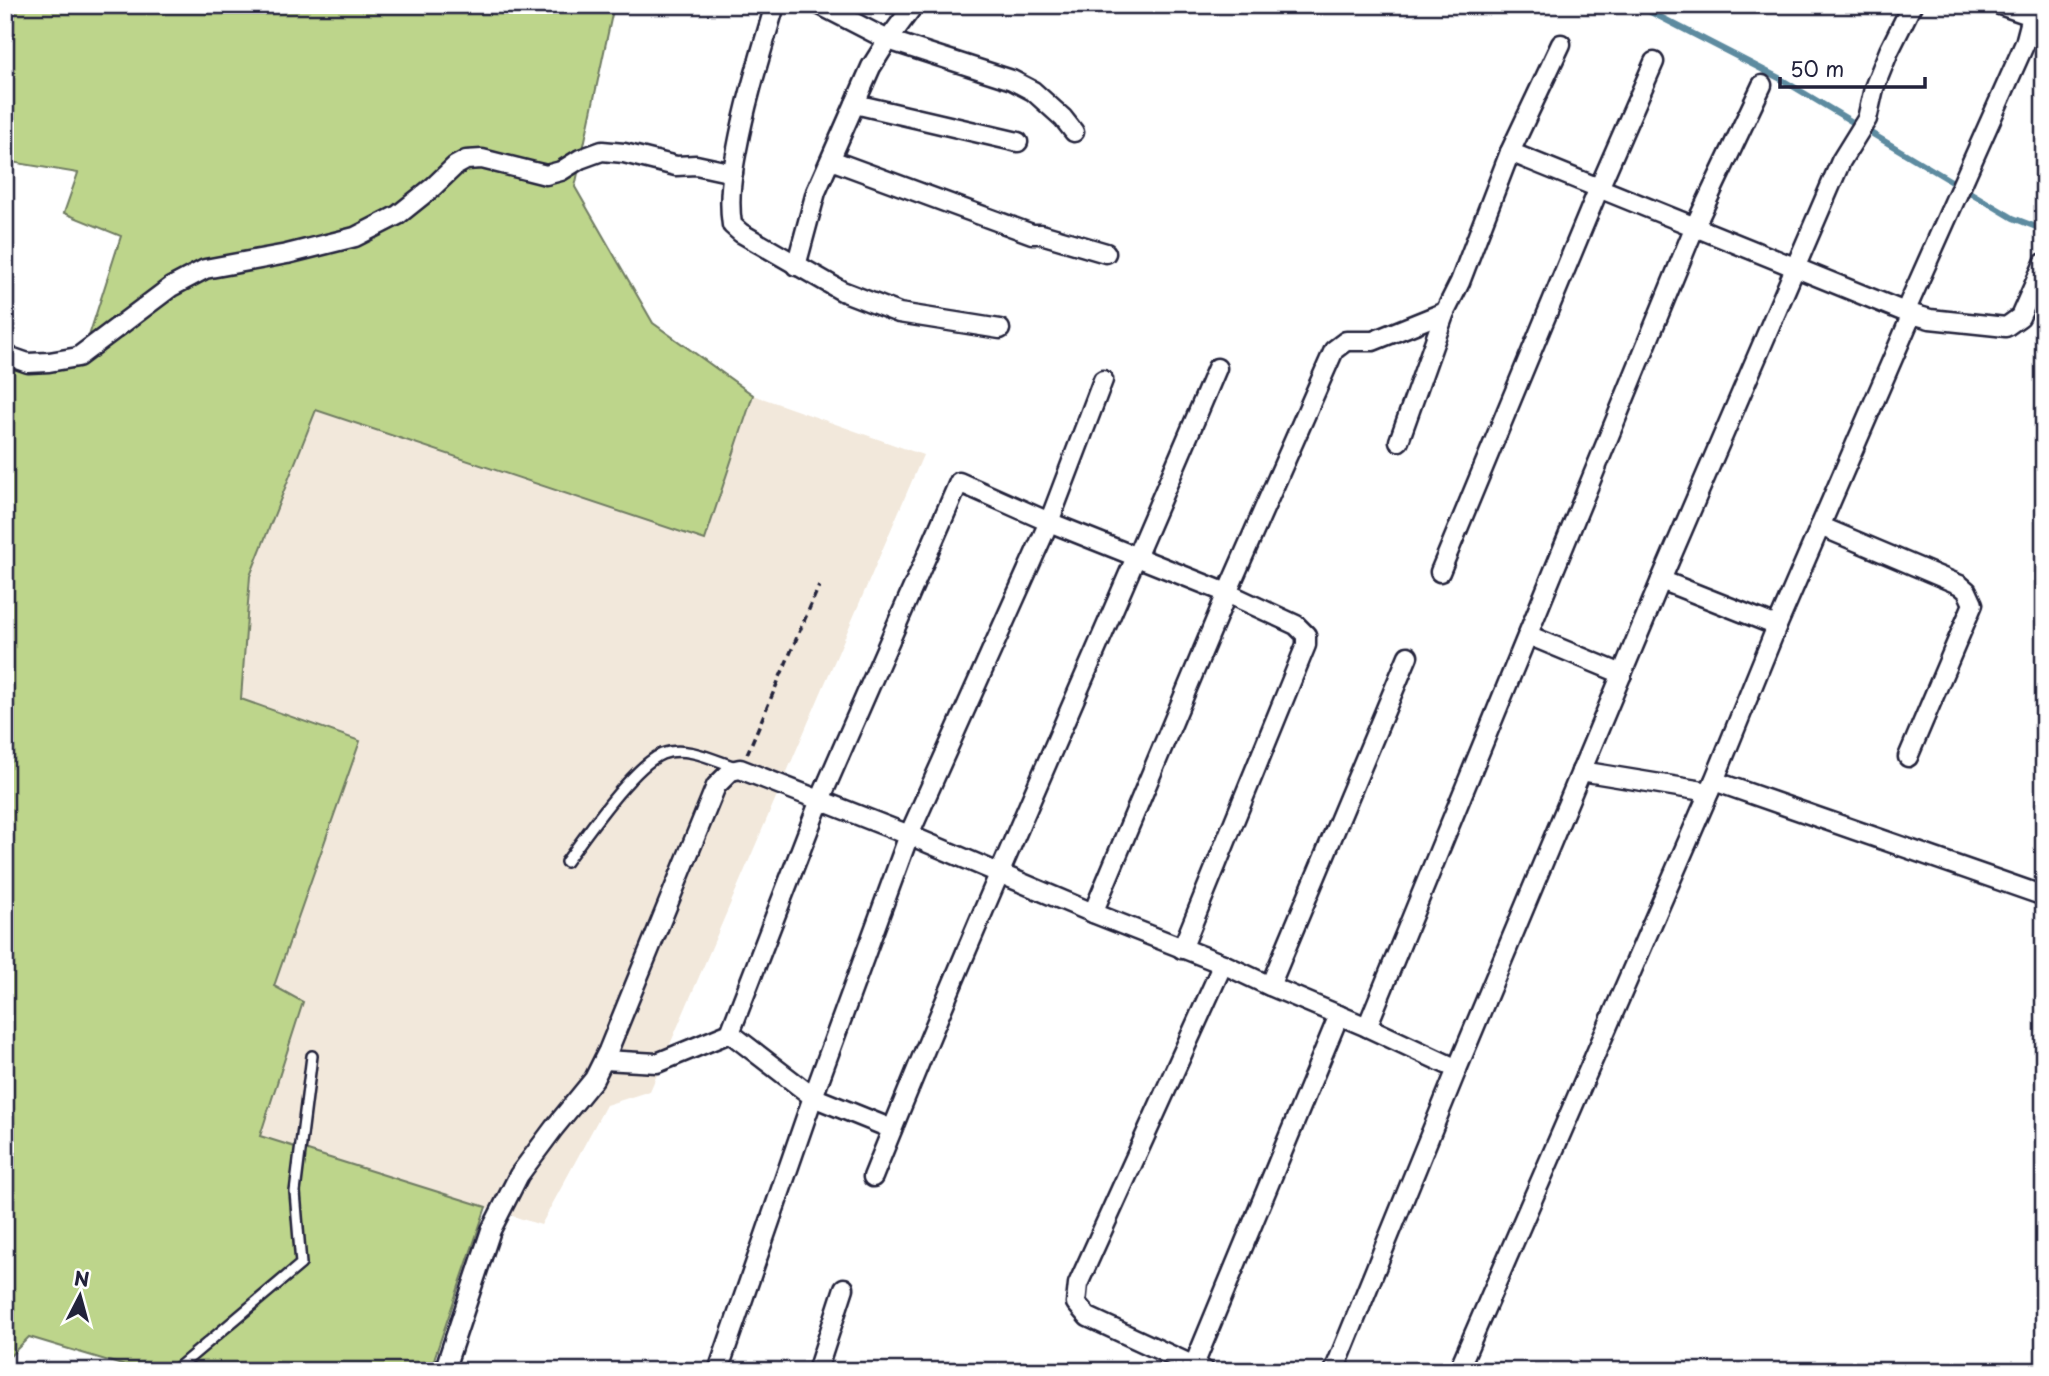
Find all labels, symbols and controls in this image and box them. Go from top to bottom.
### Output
scale bar [1780,46,1925,90]
text: 50 m [1790,52,1844,84]
north arrow [46,1260,116,1330]
text: N [73,1263,91,1293]

